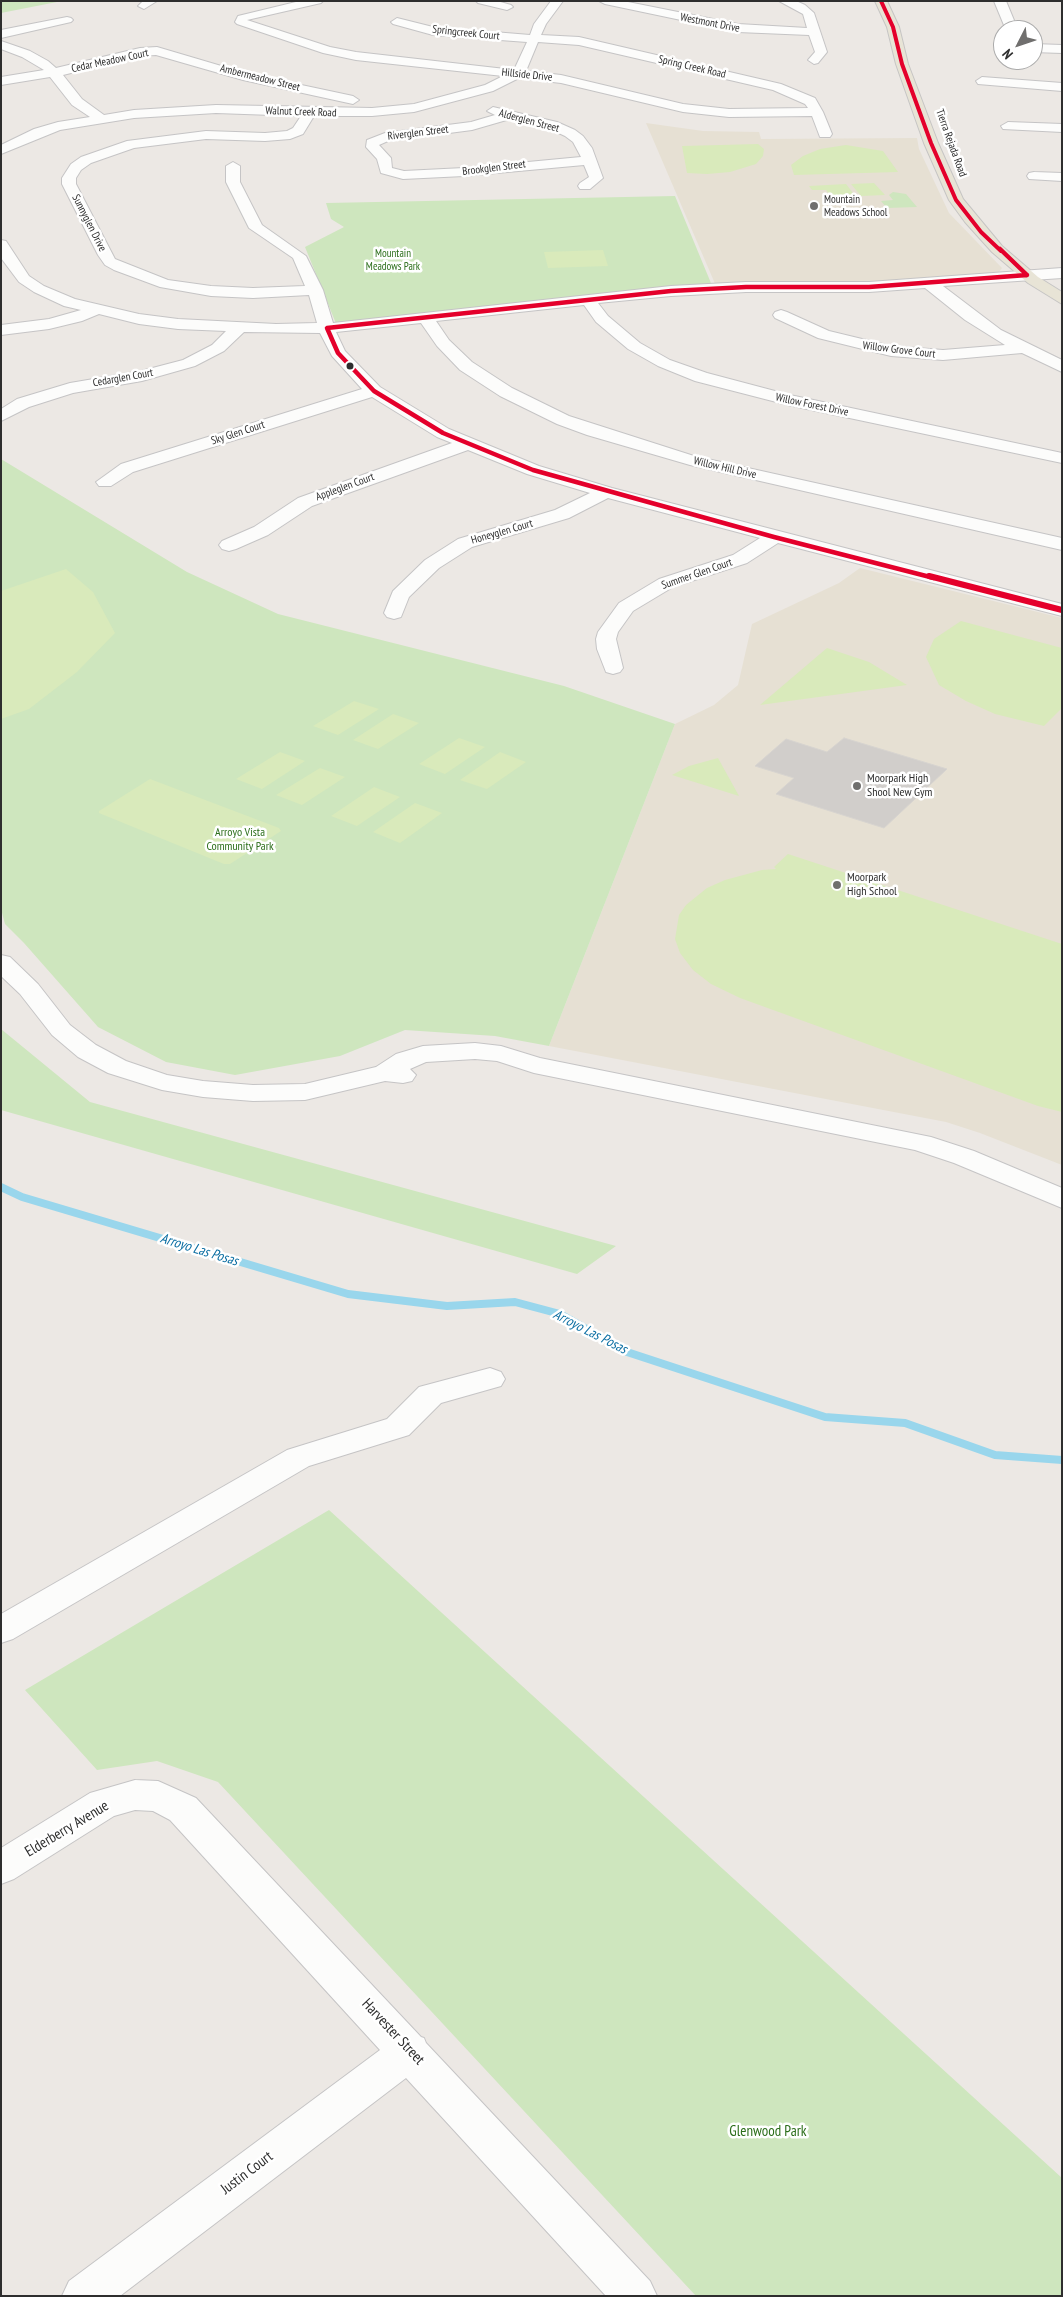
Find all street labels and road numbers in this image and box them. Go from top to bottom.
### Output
street label: Westmont Drive [679,11,741,35]
street label: Springcreek Court [432,23,500,43]
street label: Cedar Meadow Court [70,46,150,76]
street label: Spring Creek Road [657,53,727,81]
street label: Ambermeadow Street [219,62,301,94]
street label: Hillside Drive [501,66,553,84]
street label: Walnut Creek Road [265,104,337,120]
street label: Alderglen Street [497,107,561,135]
street label: Tierra Rejada Road [933,107,969,179]
street label: Riverglen Street [387,123,449,143]
street label: Brookglen Street [462,158,526,178]
street label: Sunnyglen Drive [69,192,109,254]
street label: Willow Grove Court [862,339,936,361]
street label: Cedarglen Court [92,366,154,390]
street label: Willow Forest Drive [774,391,850,419]
street label: Sky Glen Court [209,418,267,448]
street label: Willow Hill Drive [692,454,758,482]
street label: Appleglen Court [314,470,376,504]
street label: Honeyglen Court [470,517,534,547]
street label: Summer Glen Court [660,556,734,592]
street label: Elderberry Avenue [22,1797,112,1861]
street label: Harvester Street [358,1995,428,2069]
street label: Justin Court [217,2148,277,2198]

